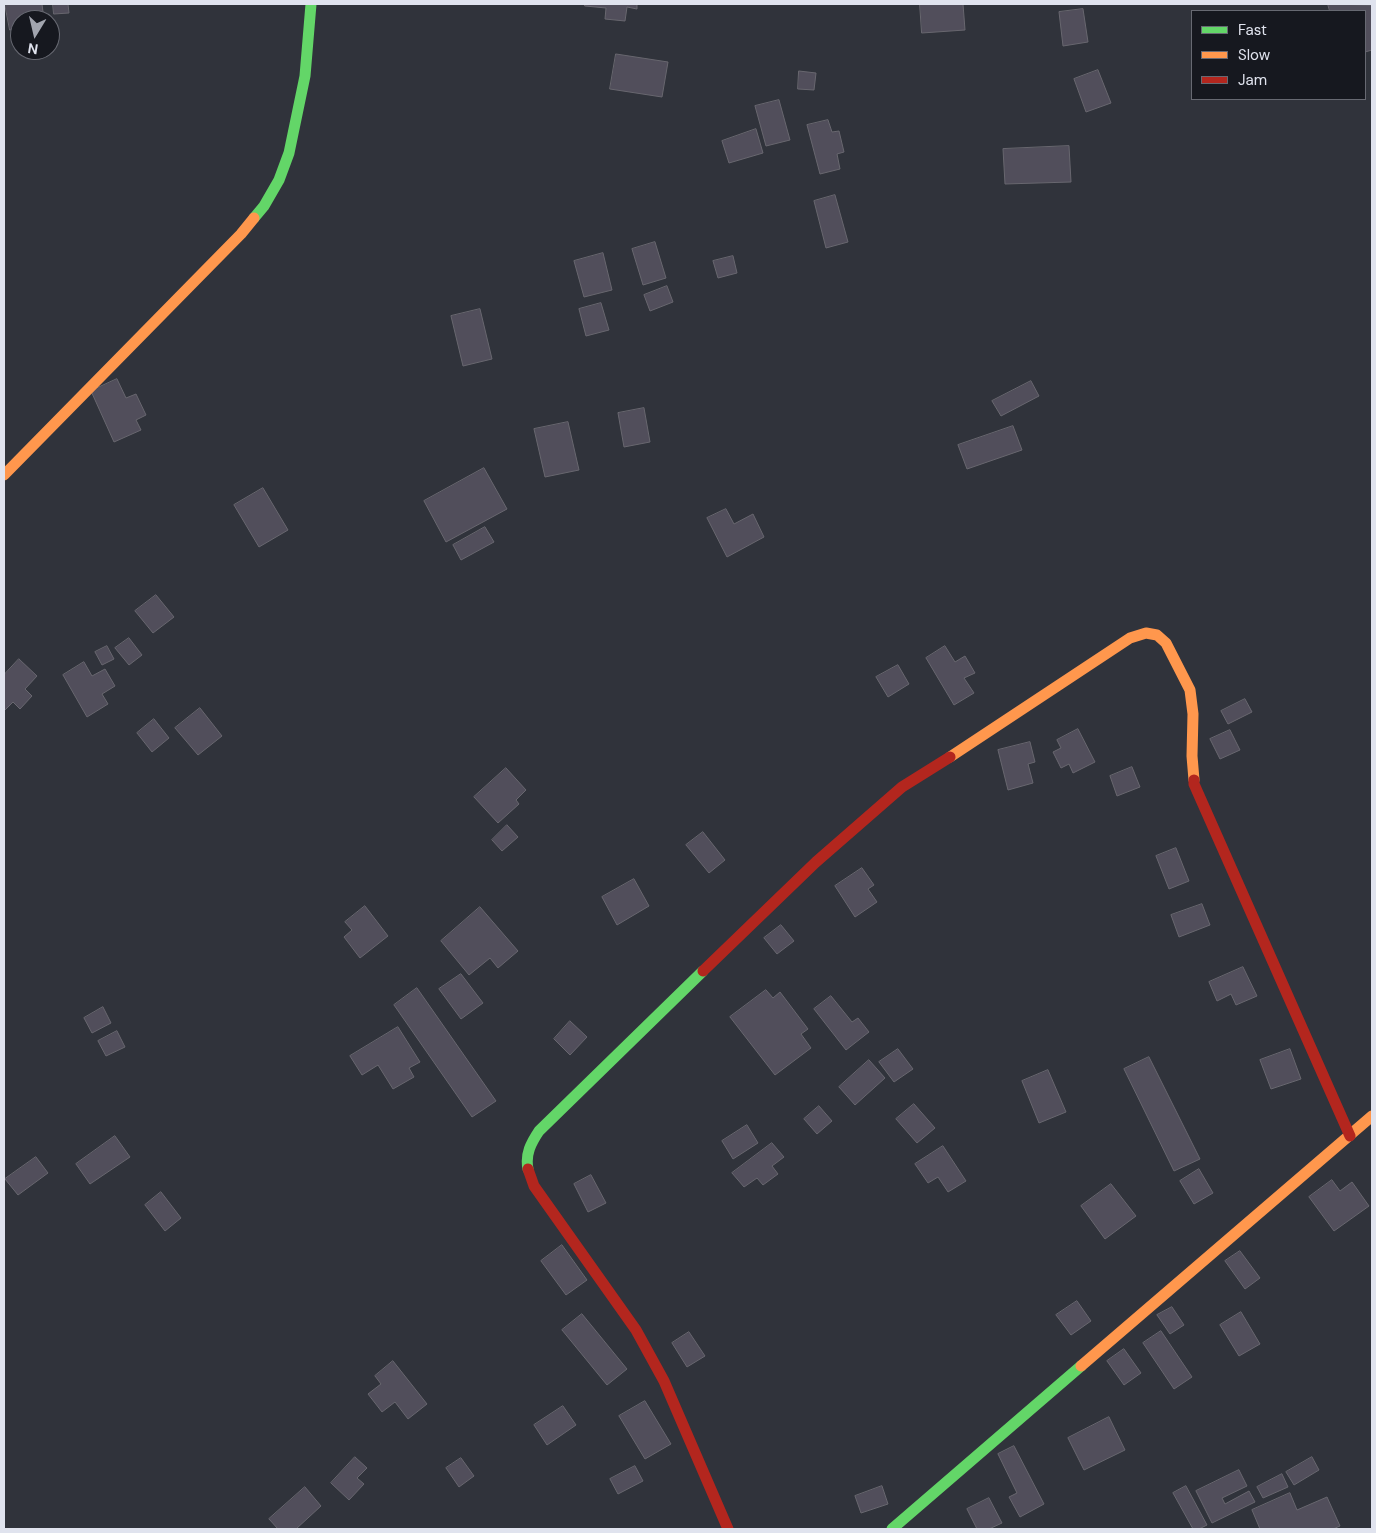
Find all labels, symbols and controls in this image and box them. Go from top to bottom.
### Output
north arrow [10,10,60,60]
legend [1191,10,1366,100]
text: Fast [1238,20,1267,40]
text: N [26,39,39,59]
text: Slow [1238,45,1270,65]
text: Jam [1238,70,1267,90]

